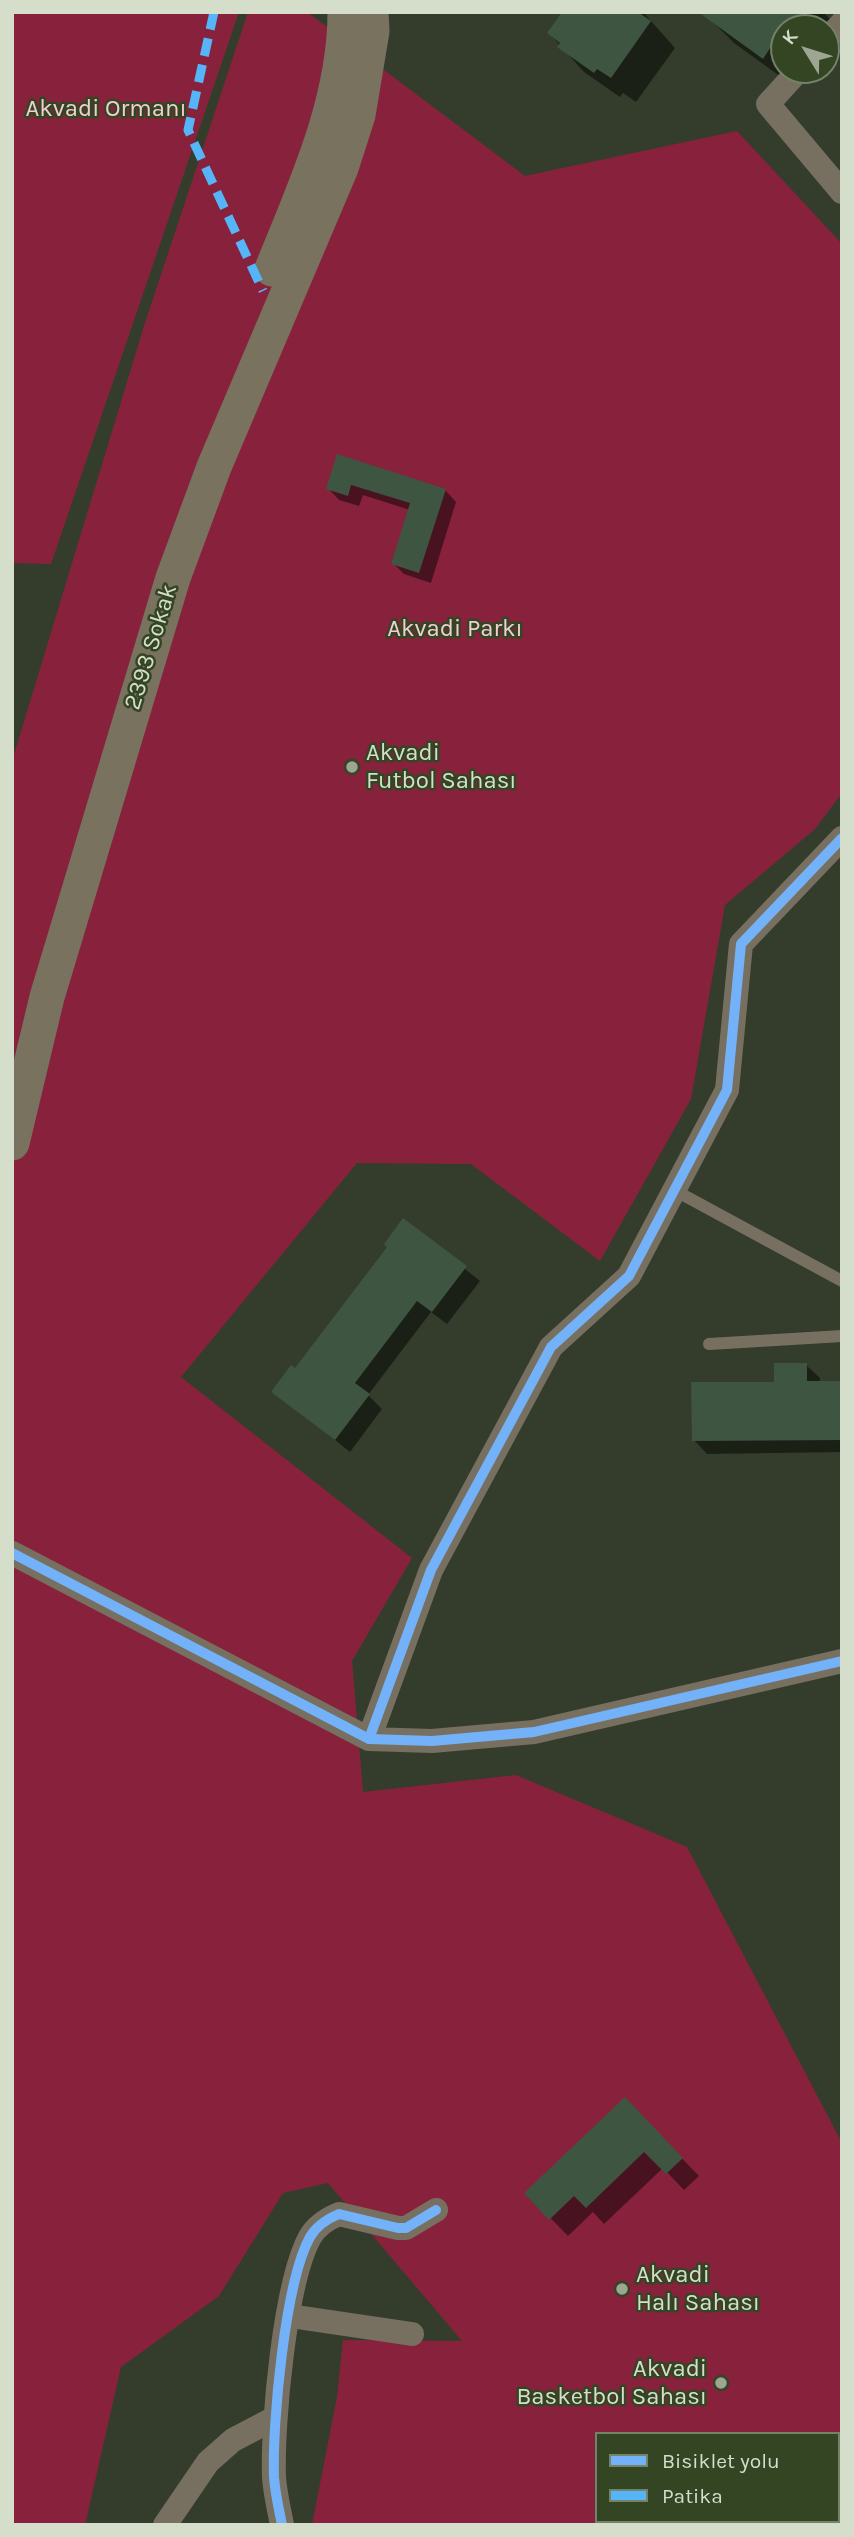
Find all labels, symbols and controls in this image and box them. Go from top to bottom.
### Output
north arrow [770,14,840,84]
text: K [778,26,803,49]
park label: Akvadi Ormanı [25,95,187,123]
street label: 2393 Sokak [118,581,184,713]
park label: Akvadi Parkı [387,615,523,643]
place label: Akvadi Futbol Sahası [366,739,516,795]
marker: Akvadi Futbol Sahası [344,759,360,775]
place label: Akvadi Halı Sahası [636,2261,760,2317]
marker: Akvadi Halı Sahası [614,2281,630,2297]
place label: Akvadi Basketbol Sahası [516,2355,707,2411]
marker: Akvadi Basketbol Sahası [713,2375,729,2391]
legend [595,2432,840,2523]
text: Bisiklet yolu [662,2449,780,2473]
text: Patika [662,2484,723,2508]

